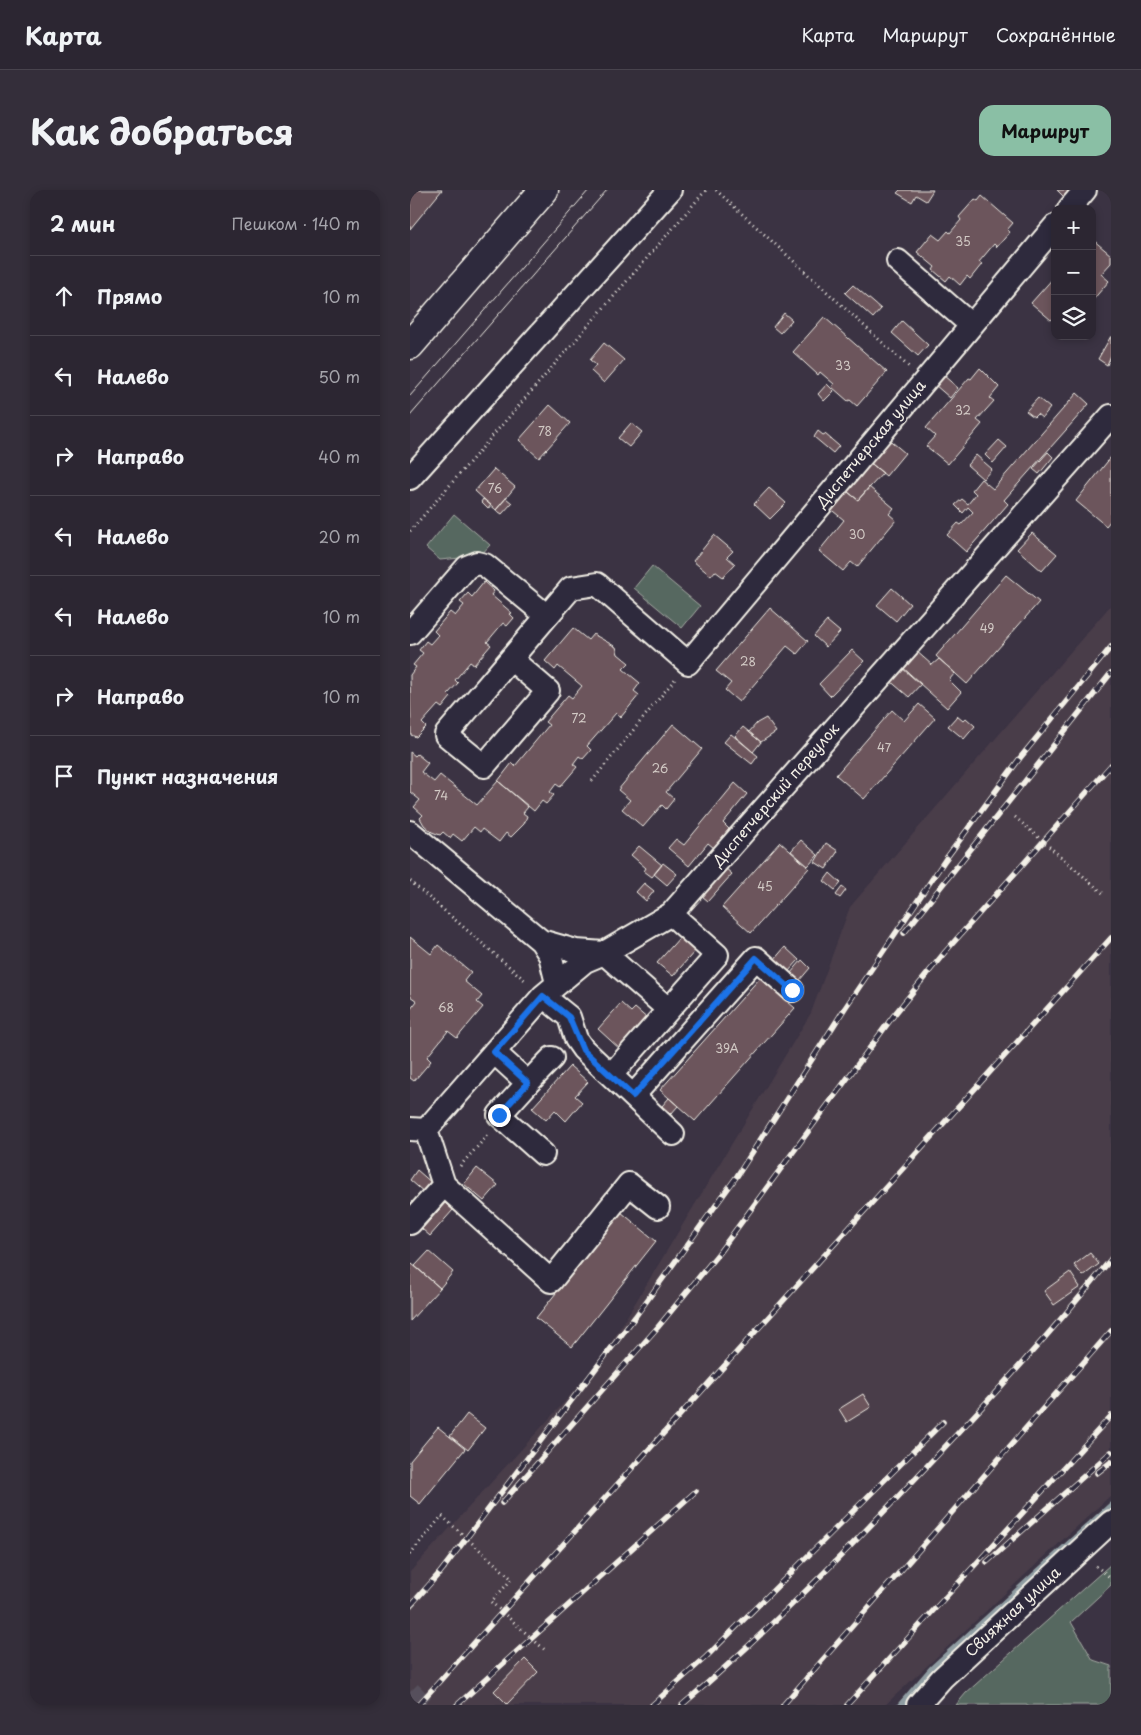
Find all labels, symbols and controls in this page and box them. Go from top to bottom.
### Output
text: Карта [25,17,102,53]
text: Карта [802,21,854,48]
text: Маршрут [882,21,968,48]
text: Сохранённые [996,21,1116,48]
text: Как добраться [30,104,294,157]
button: Маршрут [979,105,1111,156]
map controls [1051,205,1096,340]
button: + [1051,205,1096,250]
text: 2 мин [50,207,115,239]
text: Пешком · 140 m [232,211,360,235]
house number: 35 [955,232,971,250]
button: − [1051,250,1096,295]
icon: ahead [50,282,78,310]
text: Прямо [97,282,162,310]
text: 10 m [323,284,360,308]
button: layers [1051,295,1096,340]
house number: 33 [835,356,851,374]
icon: left [50,362,78,390]
text: Налево [97,362,169,390]
text: 50 m [319,364,360,388]
street label: Диспетчерская улица [809,374,931,513]
house number: 32 [955,401,971,419]
house number: 78 [538,422,552,440]
icon: right [50,442,78,470]
text: Направо [97,442,184,470]
text: 40 m [318,444,360,468]
house number: 76 [488,479,502,497]
icon: left [50,522,78,550]
text: Налево [97,522,169,550]
text: 20 m [319,524,360,548]
house number: 30 [849,525,866,543]
icon: left [50,602,78,630]
text: Налево [97,602,169,630]
text: 10 m [323,604,360,628]
house number: 49 [980,619,994,637]
house number: 28 [740,652,756,670]
icon: right [50,682,78,710]
text: Направо [97,682,184,710]
text: 10 m [323,684,360,708]
house number: 72 [571,709,587,727]
street label: Диспетчерский переулок [705,717,844,872]
house number: 47 [877,738,892,756]
house number: 26 [652,759,668,777]
icon: arrive [50,762,78,790]
text: Пункт назначения [97,762,278,790]
house number: 74 [434,786,448,804]
house number: 45 [757,877,773,895]
route start [781,979,804,1002]
house number: 68 [438,998,454,1016]
house number: 39А [715,1039,739,1057]
route end [488,1104,511,1127]
street label: Свияжная улица [959,1560,1065,1661]

